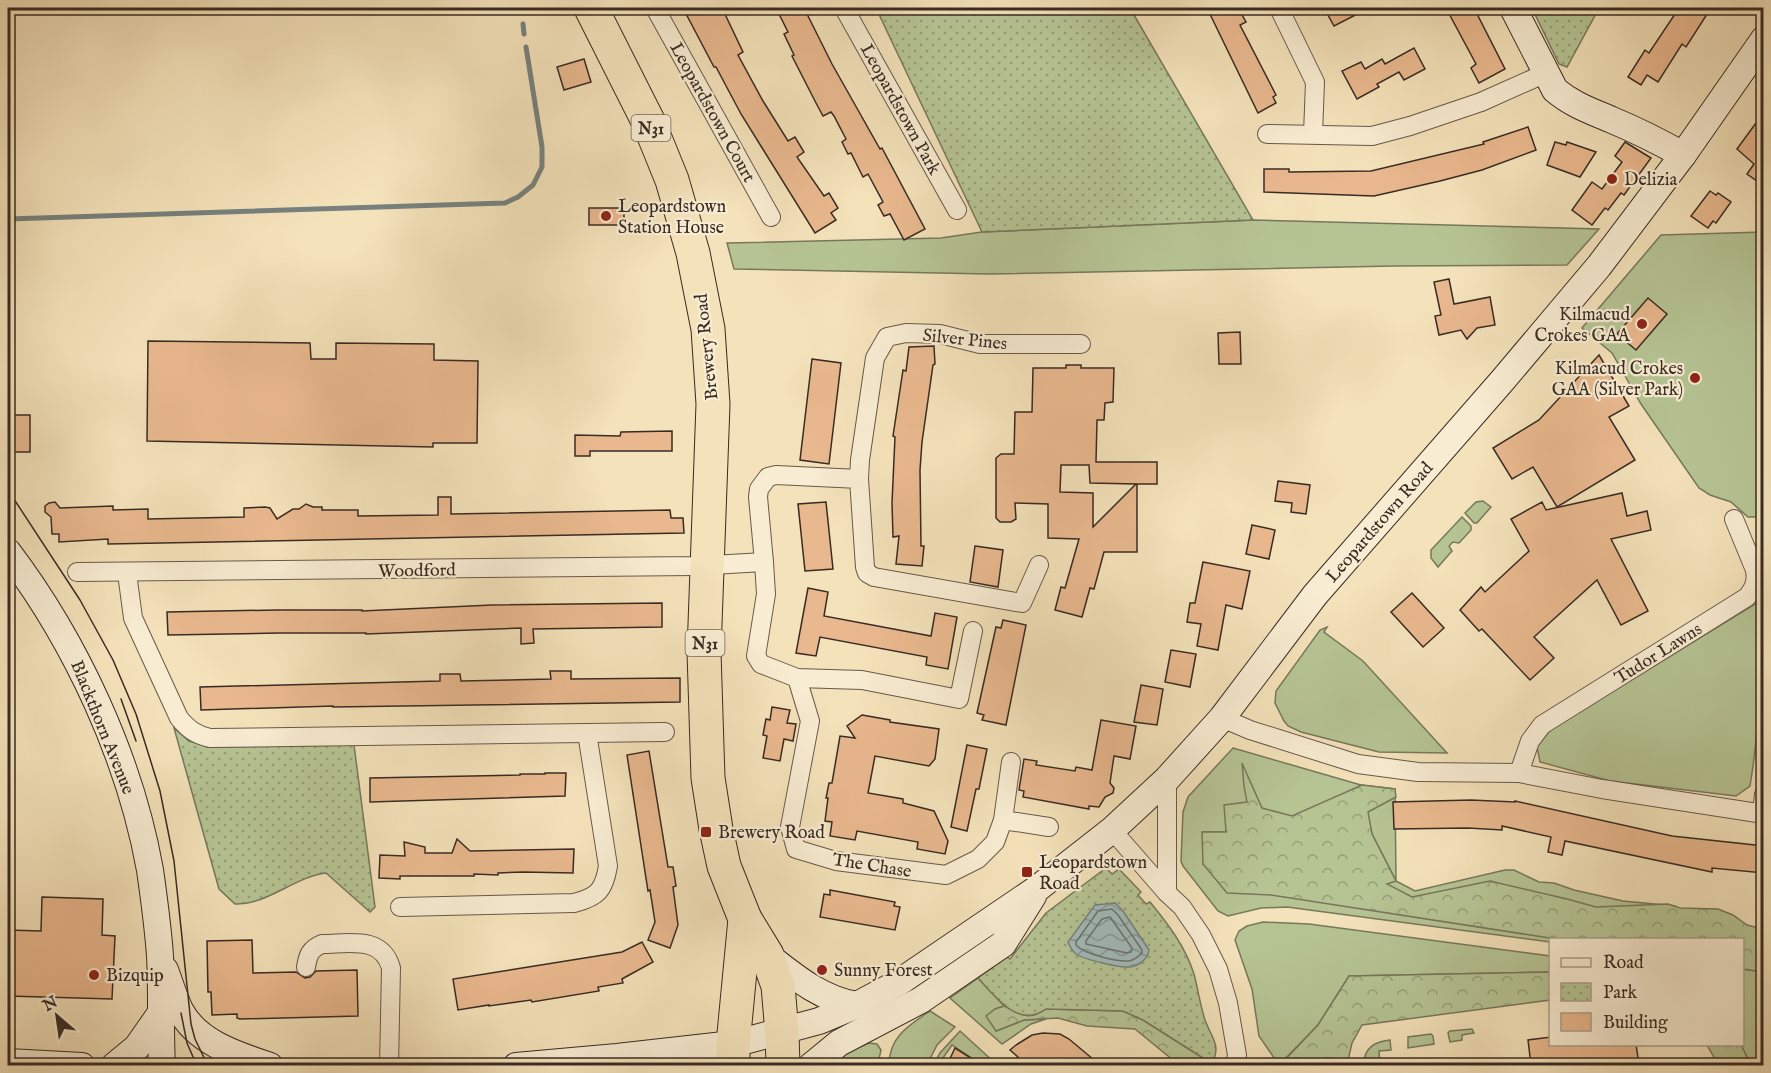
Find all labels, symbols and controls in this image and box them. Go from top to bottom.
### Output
street label: Leopardstown Court [664,39,760,187]
street label: Leopardstown Park [854,40,945,180]
road number: N31 [632,115,670,141]
place label: Delizia [1624,169,1678,192]
marker: Delizia [1605,172,1619,186]
place label: Leopardstown Station House [618,196,726,240]
marker: Leopardstown Station House [599,209,613,223]
street label: Brewery Road [690,292,725,401]
place label: Kilmacud Crokes GAA [1534,304,1631,348]
marker: Kilmacud Crokes GAA [1635,317,1649,331]
street label: Silver Pines [921,325,1008,356]
place label: Kilmacud Crokes GAA (Silver Park) [1552,358,1683,402]
marker: Kilmacud Crokes GAA (Silver Park) [1688,371,1702,385]
street label: Leopardstown Road [1321,458,1439,588]
street label: Woodford [378,559,456,584]
street label: Tudor Lawns [1611,618,1707,690]
road number: N31 [686,630,724,656]
street label: Blackthorn Avenue [64,657,139,798]
place label: Brewery Road [718,822,825,845]
marker: Brewery Road [699,825,713,839]
street label: The Chase [831,849,913,884]
place label: Leopardstown Road [1039,852,1147,896]
marker: Leopardstown Road [1020,865,1034,879]
legend [1549,938,1744,1046]
text: Road [1603,952,1644,975]
place label: Sunny Forest [834,960,933,983]
marker: Sunny Forest [815,963,829,977]
place label: Bizquip [106,965,164,988]
marker: Bizquip [87,968,101,982]
text: Park [1603,982,1638,1005]
north arrow [27,986,87,1046]
text: N [39,992,62,1017]
text: Building [1603,1012,1668,1035]

